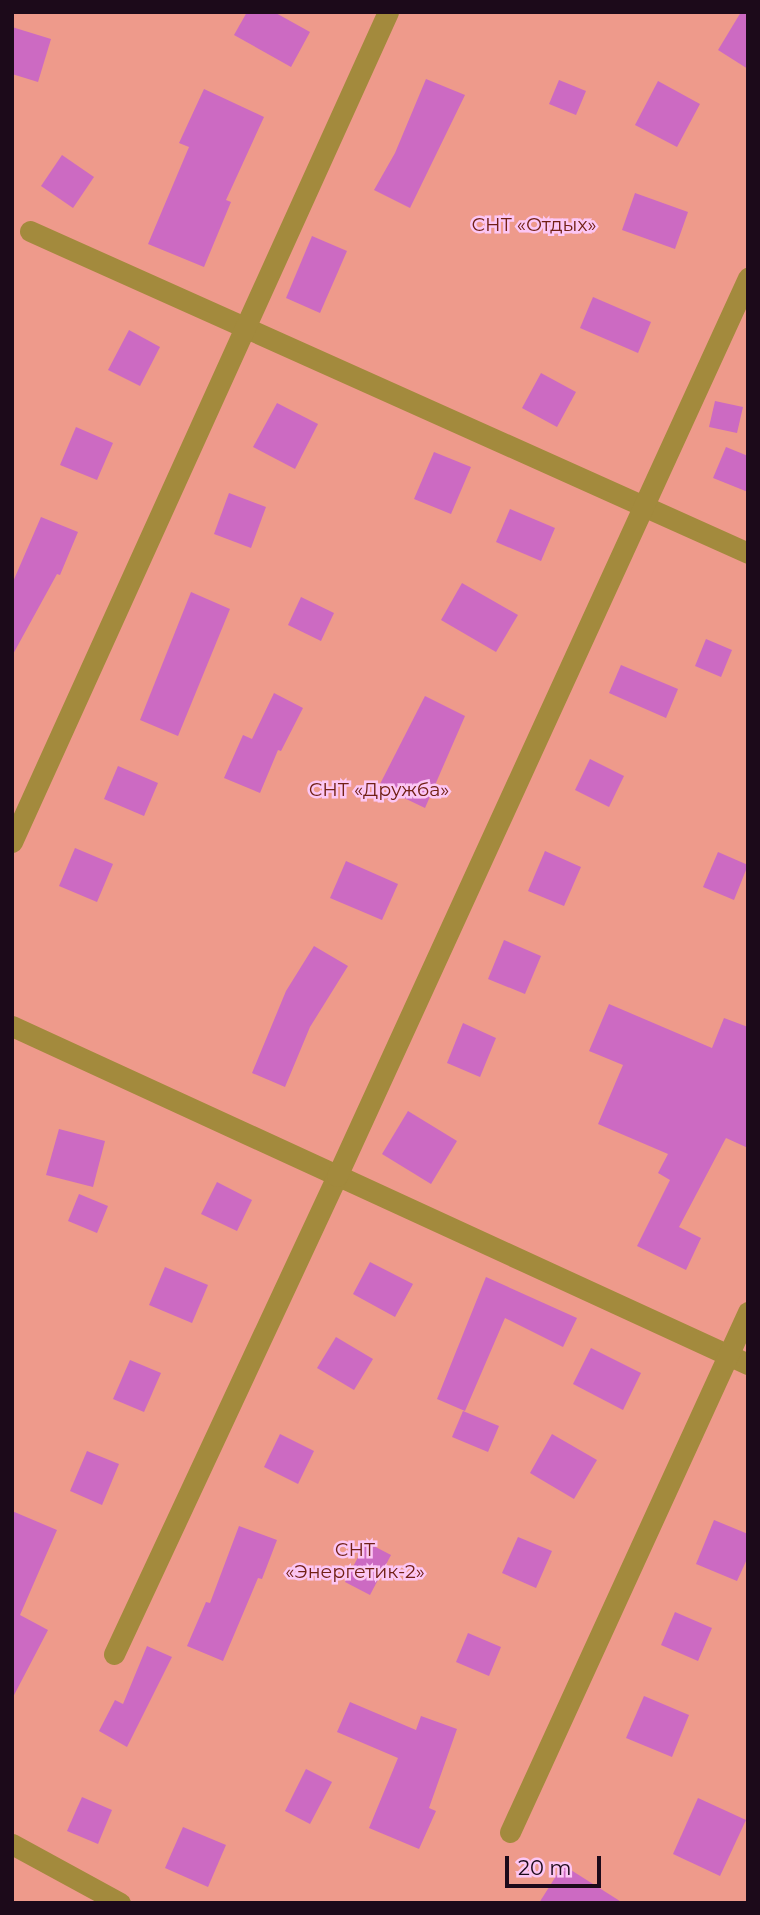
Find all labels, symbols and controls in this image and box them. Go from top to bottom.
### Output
park label: СНТ «Отдых» [471,214,597,236]
park label: СНТ «Дружба» [309,779,449,801]
park label: СНТ «Энергетик-2» [285,1539,425,1583]
scale bar [508,1842,604,1886]
text: 20 m [518,1855,572,1880]

